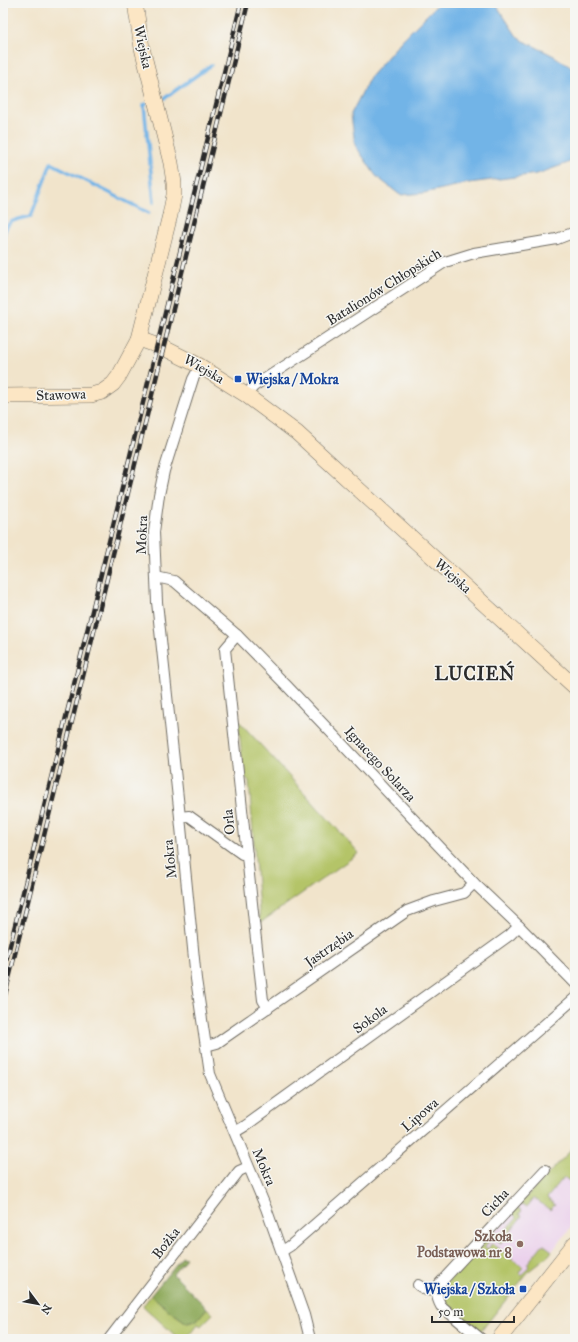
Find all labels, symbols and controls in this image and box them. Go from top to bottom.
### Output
street label: Wiejska [130,24,156,70]
street label: Batalionów Chłopskich [324,245,445,329]
street label: Wiejska [181,351,227,387]
place label: Wiejska / Mokra [246,371,340,389]
marker: Wiejska / Mokra [233,374,243,384]
street label: Stawowa [36,386,86,404]
street label: Mokra [133,515,151,555]
street label: Wiejska [431,555,475,597]
district label: LUCIEŃ [434,660,516,685]
street label: Ignacego Solarza [341,723,419,805]
street label: Orla [219,808,239,836]
street label: Mokra [159,839,180,879]
street label: Jastrzębia [300,925,357,973]
street label: Sokola [350,1001,391,1037]
street label: Lipowa [398,1094,442,1136]
street label: Mokra [249,1146,279,1188]
street label: Cicha [478,1185,513,1221]
street label: Bożka [148,1224,184,1262]
place label: Szkoła Podstawowa nr 8 [417,1228,513,1261]
marker: Szkoła Podstawowa nr 8 [515,1239,525,1249]
place label: Wiejska / Szkoła [424,1281,516,1299]
north arrow [18,1284,58,1324]
marker: Wiejska / Szkoła [518,1284,528,1294]
scale bar [432,1298,514,1324]
text: N [38,1302,54,1317]
text: 50 m [438,1305,463,1319]

